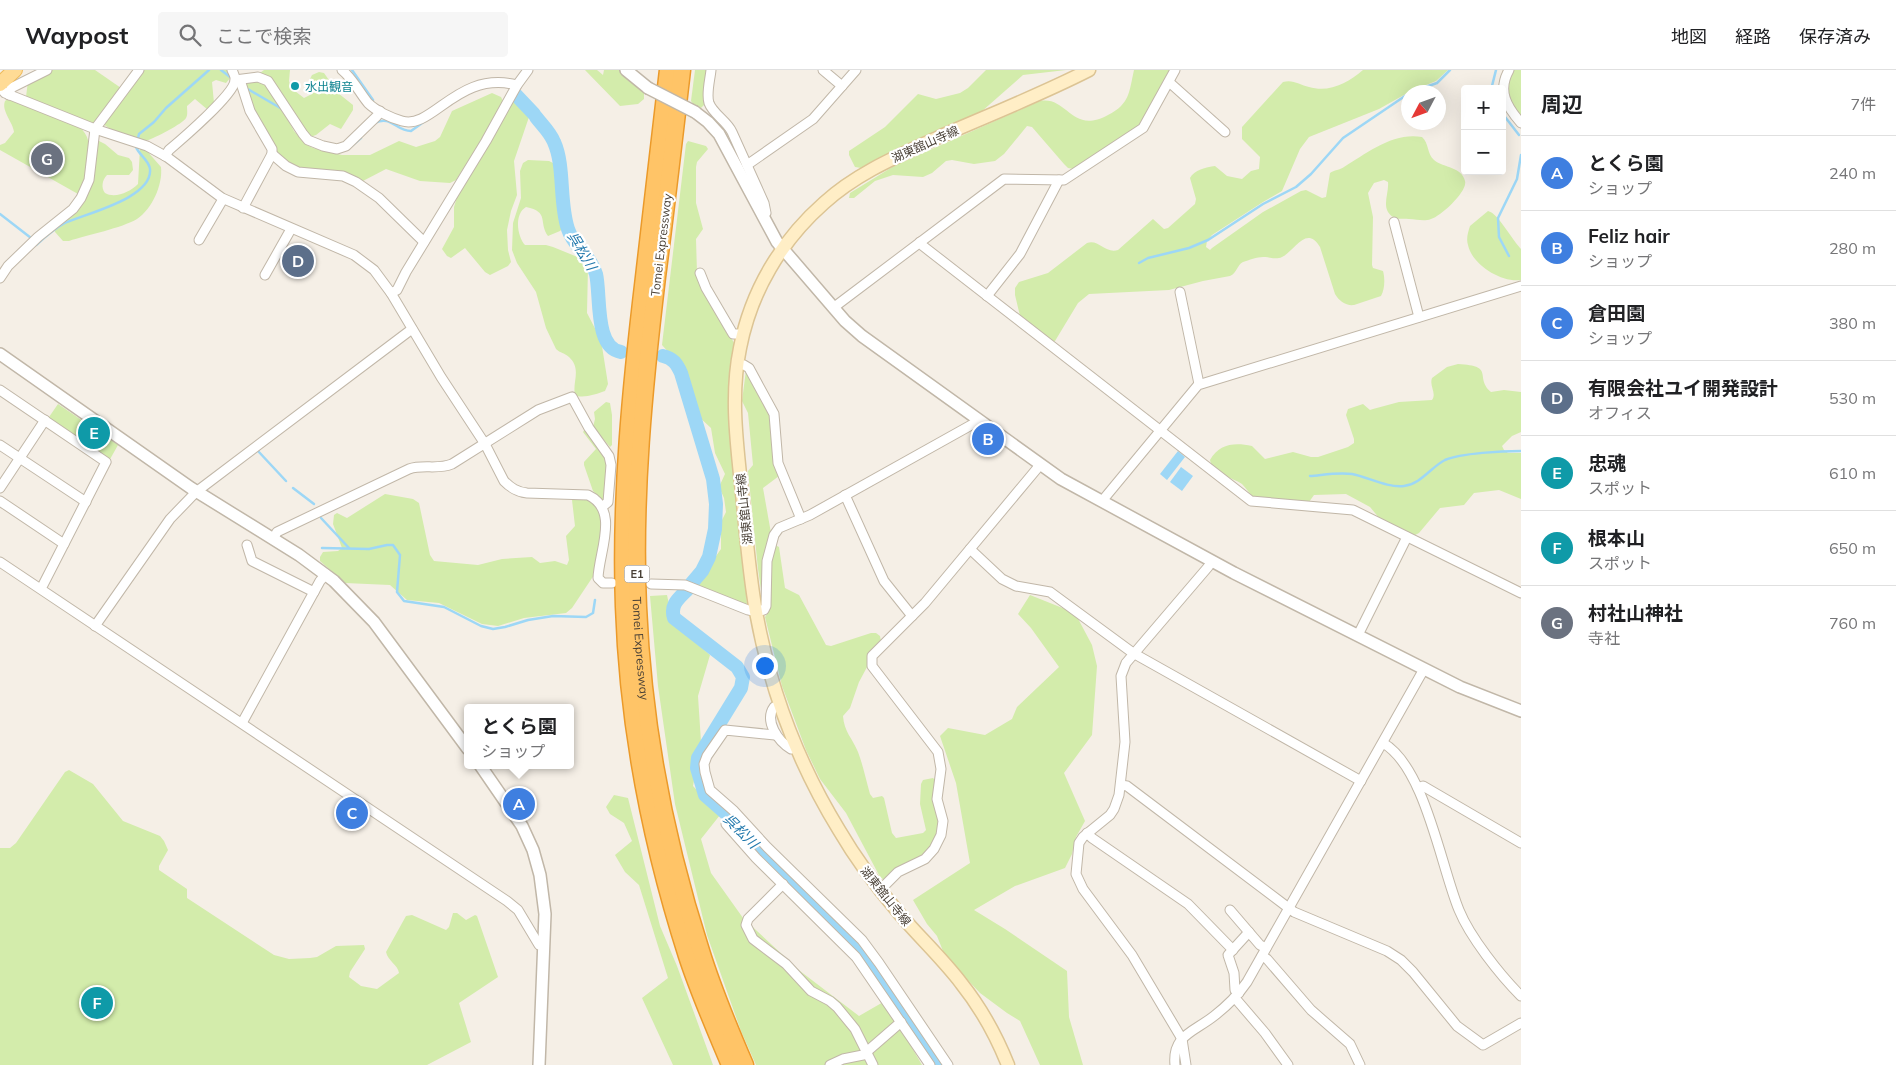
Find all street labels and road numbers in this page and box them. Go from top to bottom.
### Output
street label: 湖東舘山寺線 [889,123,961,165]
street label: Tomei Expressway [647,192,675,297]
street label: 湖東舘山寺線 [733,472,755,546]
road number: E1 [624,566,650,582]
street label: Tomei Expressway [630,597,653,701]
street label: 湖東舘山寺線 [858,863,914,929]

